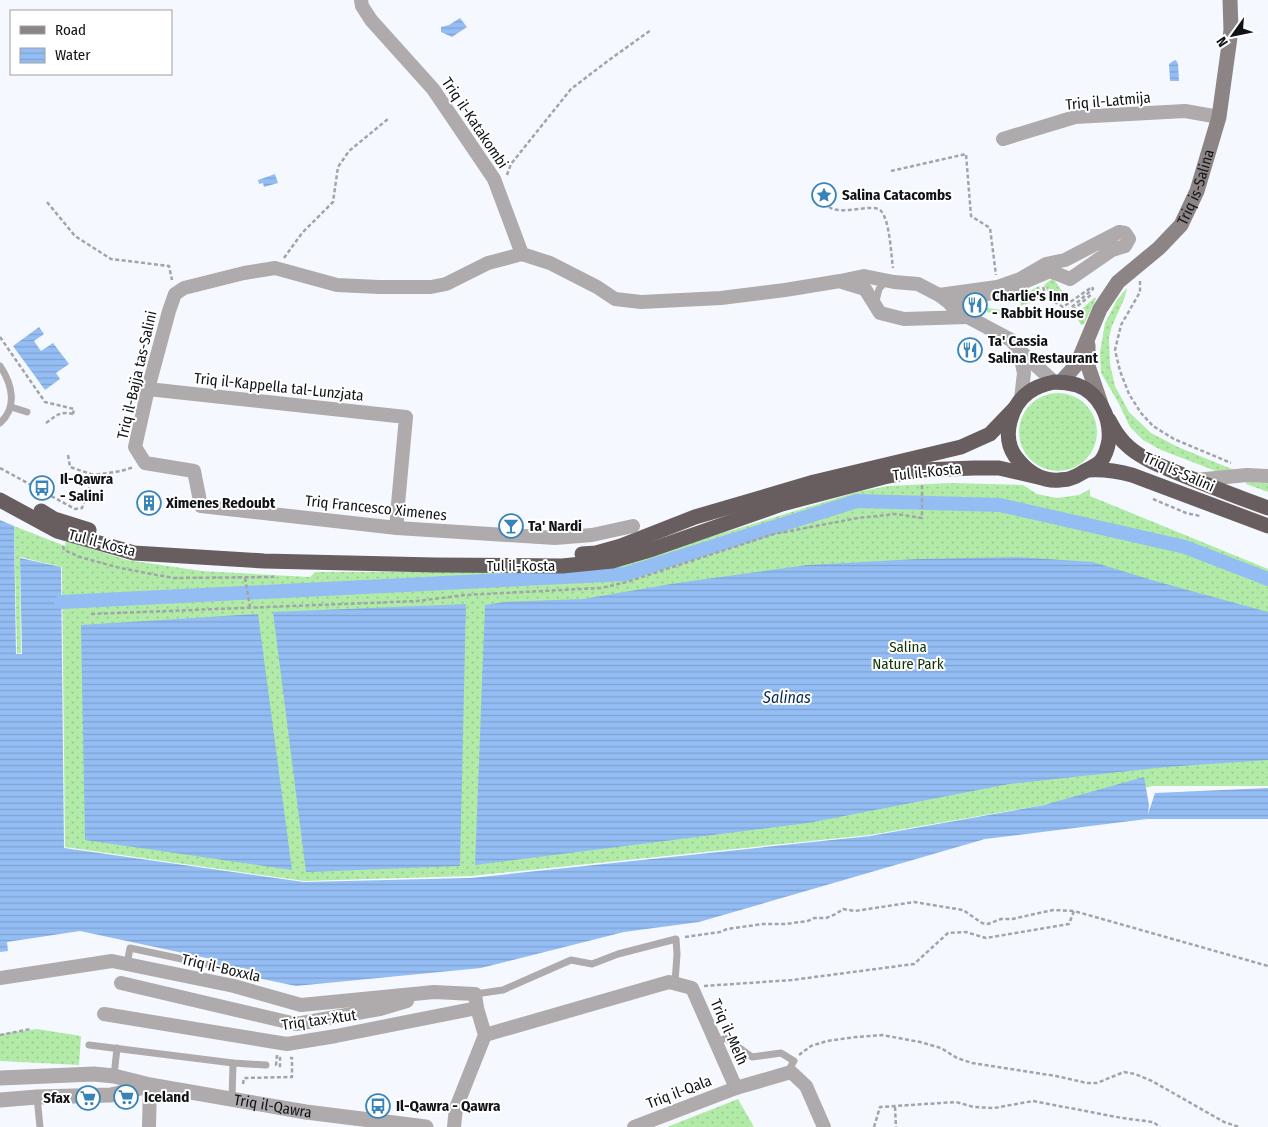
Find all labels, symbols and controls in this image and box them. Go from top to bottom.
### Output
legend [10,10,172,75]
north arrow [1208,10,1258,60]
text: Road [55,21,86,39]
text: N [1213,34,1232,50]
text: Water [55,46,91,64]
street label: Triq il-Katakombi [438,74,512,172]
street label: Triq il-Latmija [1065,88,1151,114]
street label: Triq is-Salina [1173,147,1218,228]
place icon: Salina Catacombs [811,182,837,208]
place label: Salina Catacombs [842,186,952,204]
place label: Charlie's Inn - Rabbit House [992,287,1084,322]
restaurant icon: Charlie's Inn - Rabbit House [962,292,988,318]
street label: Triq il-Bajja tas-Salini [113,309,161,441]
place label: Ta' Cassia Salina Restaurant [988,332,1099,367]
restaurant icon: Ta' Cassia Salina Restaurant [957,337,983,363]
street label: Triq il-Kappella tal-Lunzjata [193,369,365,405]
street label: Triq is-Salini [1141,448,1217,496]
street label: Tul il-Kosta [892,459,962,485]
place label: Il-Qawra - Salini [60,470,114,505]
bus stop icon: Il-Qawra - Salini [29,475,55,501]
building icon: Ximenes Redoubt [136,490,162,516]
street label: Triq Francesco Ximenes [304,492,448,524]
place label: Ximenes Redoubt [165,494,276,512]
bar icon: Ta' Nardi [498,513,524,539]
place label: Ta' Nardi [528,517,582,535]
street label: Tul il-Kosta [66,525,138,561]
street label: Tul il-Kosta [487,557,555,575]
park label: Salina Nature Park [872,638,944,673]
water label: Salinas [762,688,811,707]
street label: Triq il-Boxxla [180,950,262,986]
street label: Triq il-Melħ [706,996,752,1068]
street label: Triq tax-Xtut [281,1006,358,1034]
street label: Triq il-Qala [644,1071,714,1113]
supermarket icon: Iceland [113,1084,139,1110]
supermarket icon: Sfax [75,1085,101,1111]
place label: Iceland [144,1088,189,1106]
place label: Sfax [43,1089,71,1107]
street label: Triq il-Qawra [233,1091,313,1122]
bus stop icon: Il-Qawra - Qawra [365,1093,391,1119]
place label: Il-Qawra - Qawra [396,1097,501,1115]

